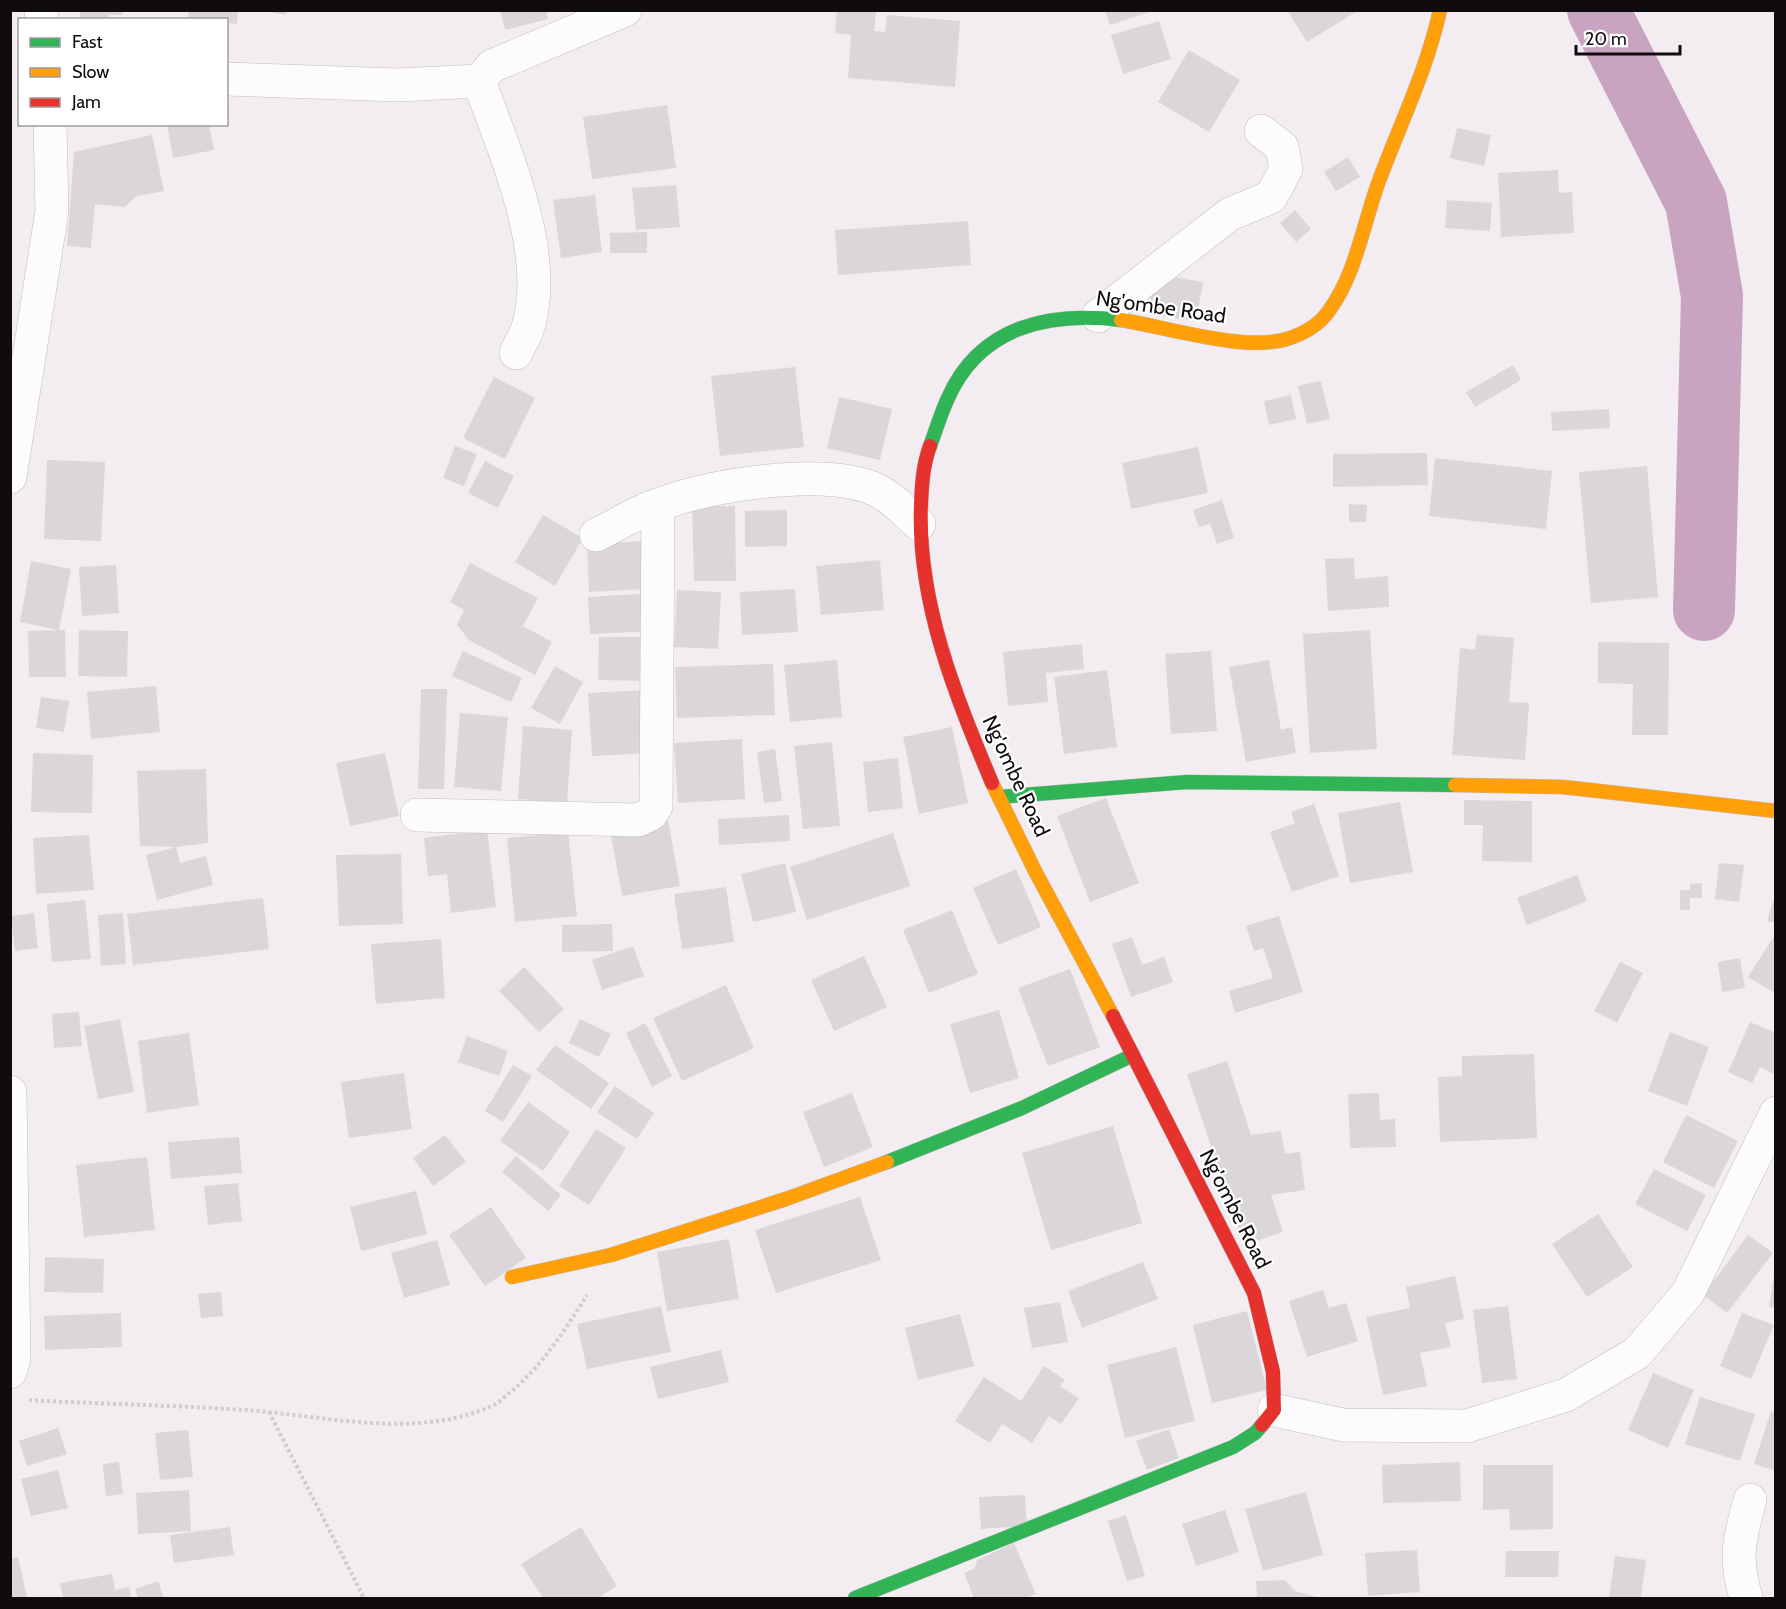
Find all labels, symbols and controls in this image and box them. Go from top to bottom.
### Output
legend [18,18,228,126]
scale bar [1576,18,1680,56]
text: 20 m [1585,28,1627,50]
text: Fast [72,31,103,53]
text: Slow [72,61,109,83]
text: Jam [71,91,101,113]
street label: Ng'ombe Road [1095,285,1228,328]
street label: Ng'ombe Road [977,711,1055,840]
street label: Ng'ombe Road [1195,1145,1276,1273]

